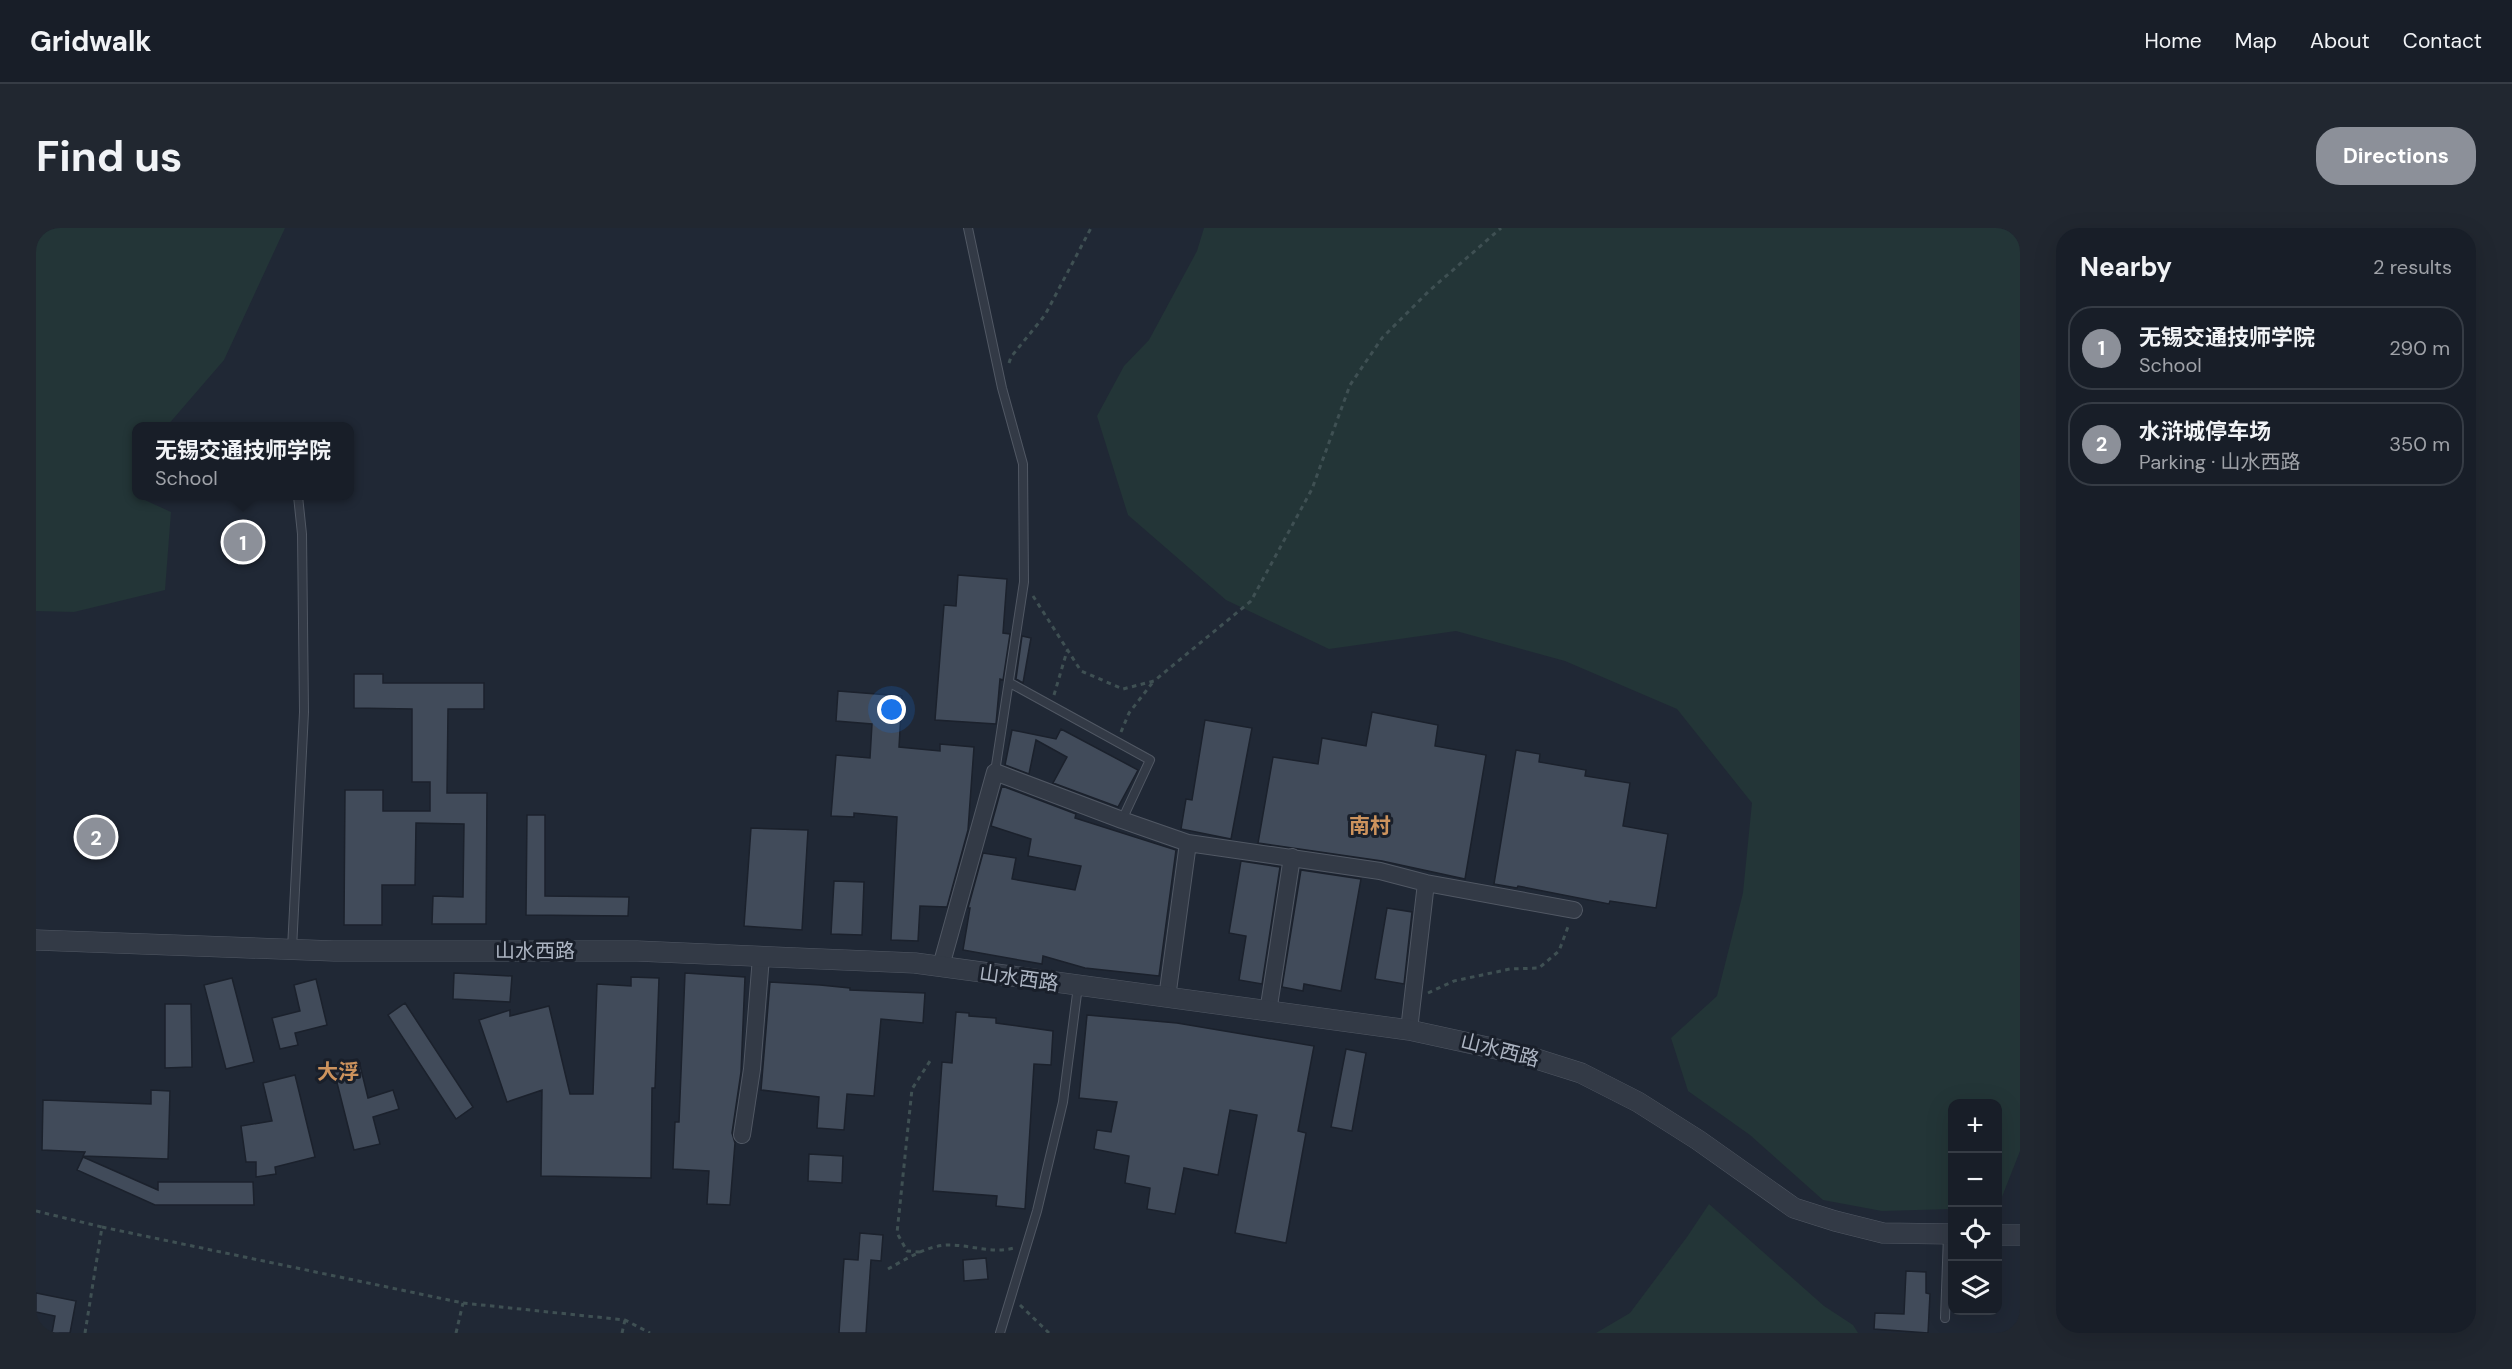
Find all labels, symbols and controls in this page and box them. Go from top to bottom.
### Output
text: Gridwalk [30,23,152,60]
text: Home [2144,27,2202,55]
text: Map [2235,27,2277,55]
text: About [2310,27,2370,55]
text: Contact [2403,27,2482,55]
button: Directions [2316,127,2476,185]
text: Find us [36,129,182,184]
text: Nearby [2080,250,2172,284]
text: 2 results [2373,254,2452,280]
text: 无锡交通技师学院 [2139,323,2315,352]
text: 1 [2098,335,2105,361]
text: 290 m [2389,335,2450,361]
text: School [2139,352,2202,378]
text: 水浒城停车场 [2139,417,2271,446]
popup [132,422,354,500]
text: 2 [2096,431,2107,457]
text: 350 m [2389,431,2450,457]
text: 无锡交通技师学院 [155,436,331,465]
text: Parking · 山水西路 [2139,449,2301,475]
text: School [155,465,218,491]
pin: 1 [224,520,262,564]
your location [877,695,906,724]
district label: 南村 [1349,812,1391,840]
pin: 2 [76,814,116,860]
street label: 山水西路 [495,938,575,964]
street label: 山水西路 [978,960,1060,996]
street label: 山水西路 [1458,1028,1542,1072]
district label: 大浮 [317,1058,359,1086]
map controls [1948,1099,2002,1315]
button: + [1948,1099,2002,1153]
button: − [1948,1153,2002,1207]
button: locate [1948,1207,2002,1261]
button: layers [1948,1261,2002,1315]

